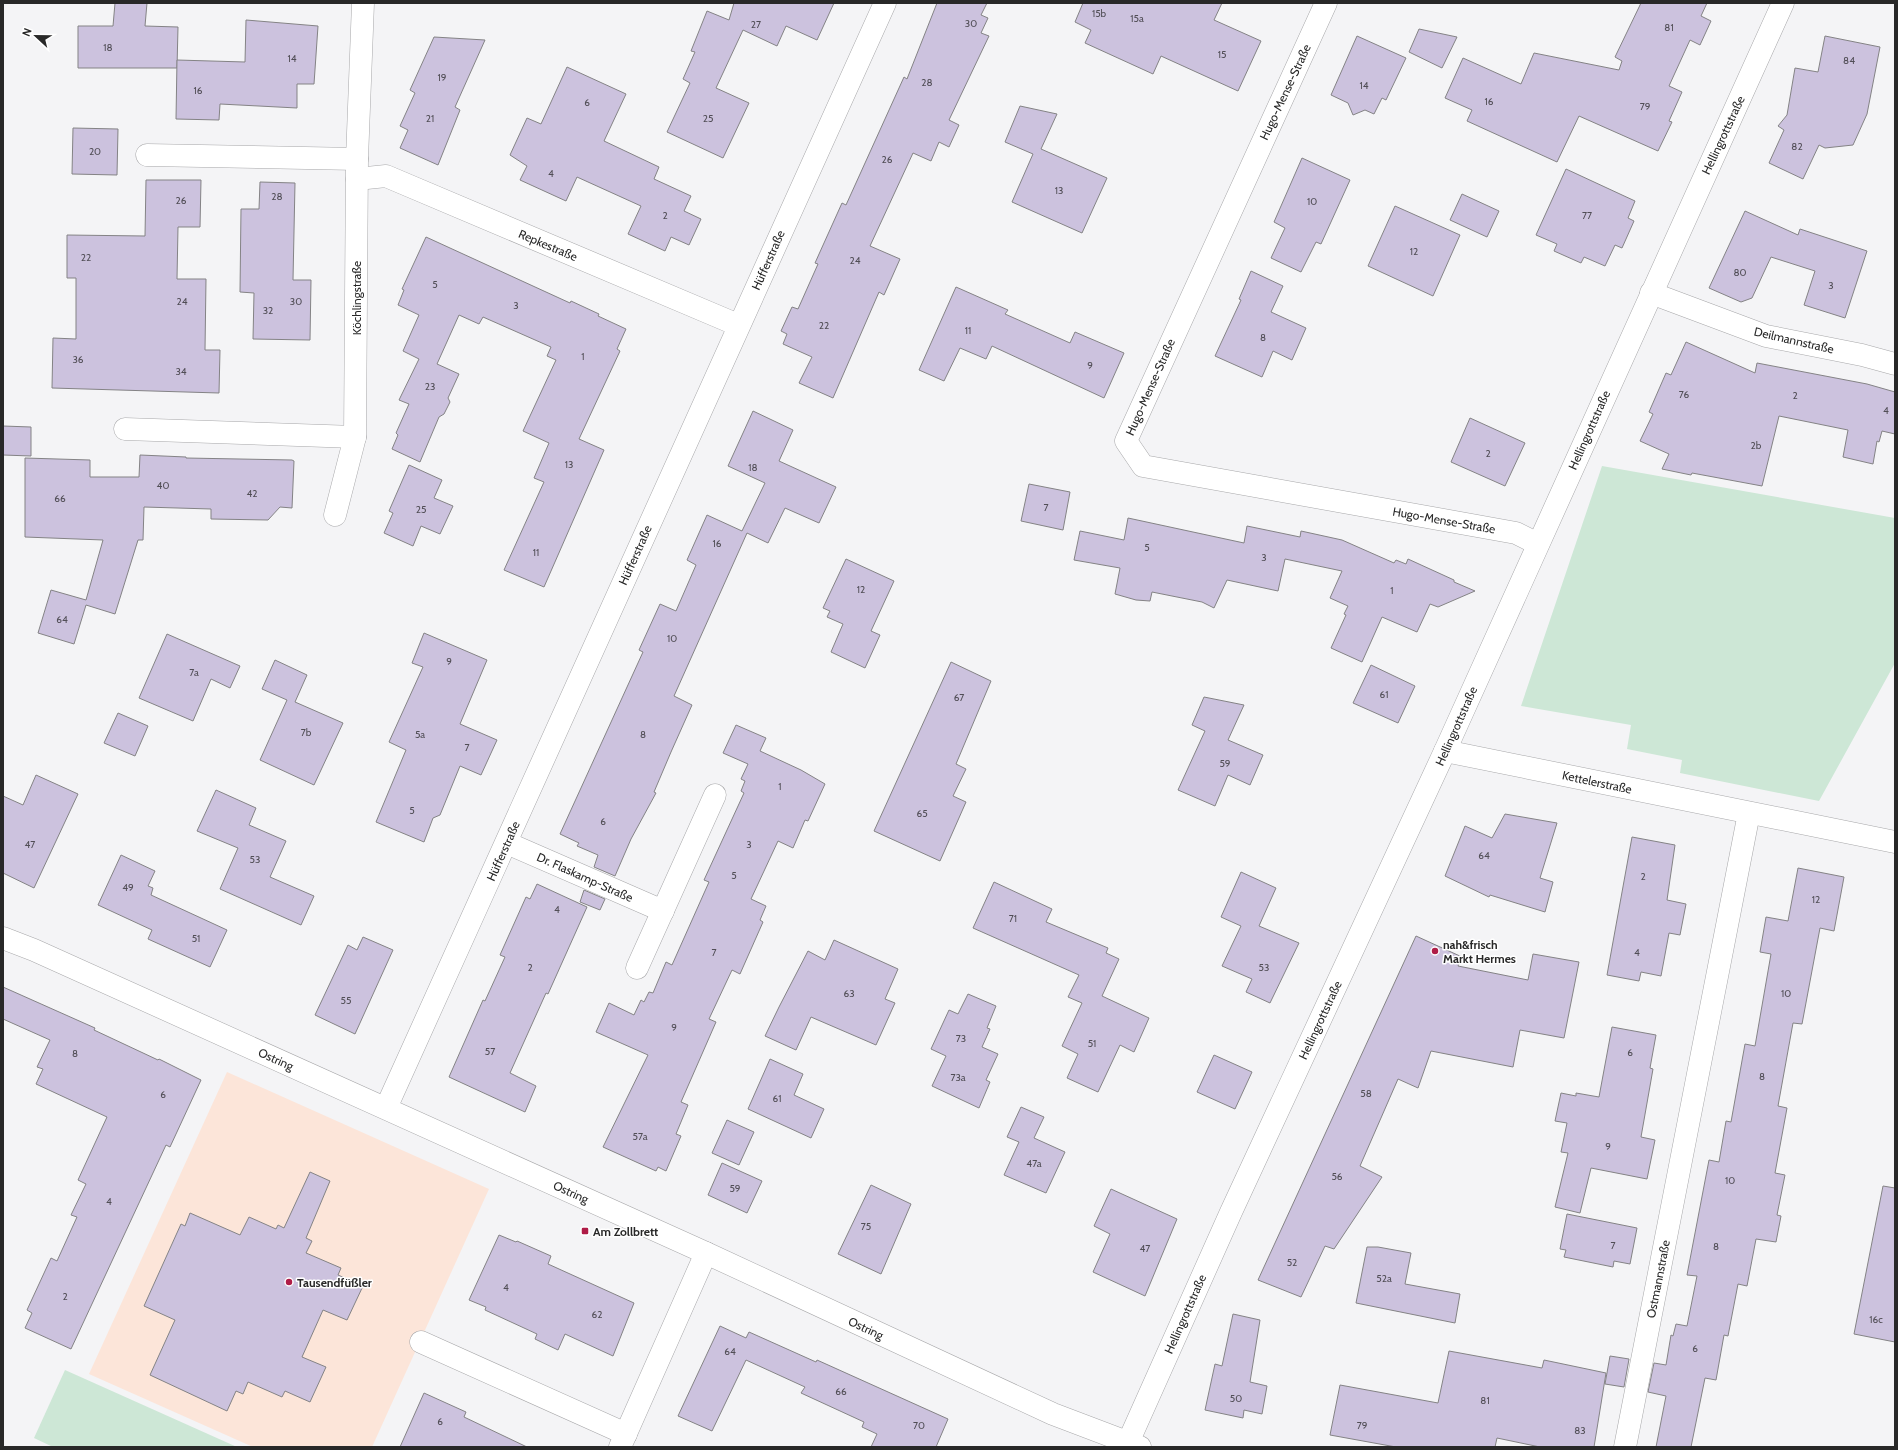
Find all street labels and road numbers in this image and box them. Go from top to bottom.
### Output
street label: Hugo-Mense-Straße [1256,42,1314,142]
street label: Hellingrottstraße [1698,93,1748,177]
street label: Repkestraße [516,226,580,264]
street label: Hüfferstraße [748,228,788,292]
street label: Köchlingstraße [349,261,364,335]
street label: Deilmannstraße [1753,324,1835,356]
street label: Hugo-Mense-Straße [1122,336,1178,438]
street label: Hellingrottstraße [1565,388,1613,472]
street label: Hugo-Mense-Straße [1391,504,1497,536]
street label: Hüfferstraße [615,523,655,587]
street label: Hellingrottstraße [1432,684,1480,768]
street label: Kettelerstraße [1561,767,1633,797]
street label: Hüfferstraße [483,819,523,883]
street label: Dr. Flaskamp-Straße [535,849,635,905]
street label: Hellingrottstraße [1295,978,1345,1062]
street label: Ostring [256,1045,297,1074]
street label: Ostring [551,1178,592,1207]
street label: Ostmannstraße [1643,1239,1673,1319]
street label: Hellingrottstraße [1161,1272,1209,1356]
street label: Ostring [846,1313,887,1343]

